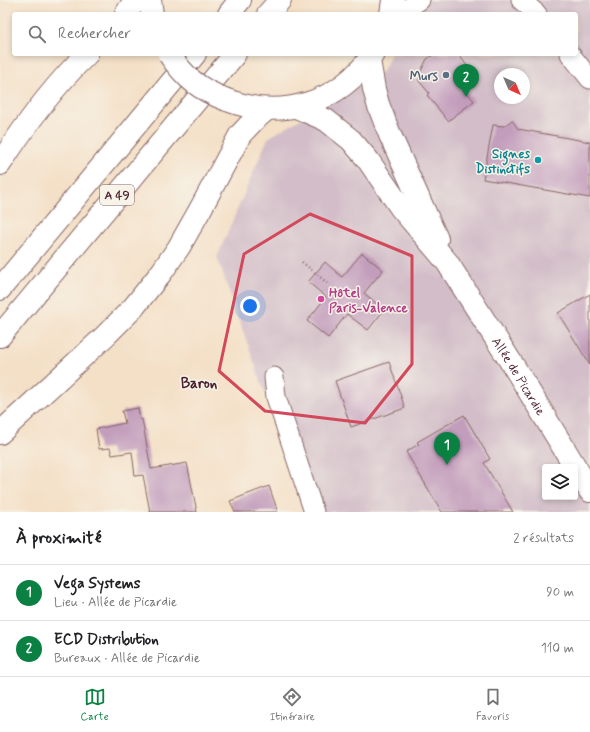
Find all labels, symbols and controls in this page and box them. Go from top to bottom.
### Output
search box [12,12,578,56]
icon: search [26,23,48,45]
text: Rechercher [58,24,131,44]
pin: 2 [453,64,479,97]
place label: Murs [410,68,438,85]
north arrow [494,68,530,104]
marker: Murs [441,70,451,80]
place label: Signes Distinctifs [476,146,530,178]
marker: Signes Distinctifs [533,155,543,165]
road number: A 49 [100,185,134,205]
place label: Hôtel Paris-Valence [329,285,408,317]
marker: Hôtel Paris-Valence [316,294,326,304]
your location [240,296,260,316]
street label: Allée de Picardie [487,334,549,419]
district label: Baron [181,374,218,394]
pin: 1 [434,432,460,465]
map controls [542,464,578,500]
button: layers [542,464,578,500]
text: À proximité [16,527,101,549]
text: 2 résultats [513,530,574,547]
text: Vega Systems [54,574,141,594]
text: 1 [26,584,32,601]
text: 90 m [546,584,574,601]
text: Lieu · Allée de Picardie [54,594,177,611]
text: ECD Distribution [54,630,159,650]
text: 2 [26,640,32,657]
text: 110 m [541,640,574,657]
text: Bureaux · Allée de Picardie [54,650,200,667]
tab: Carte [81,686,109,724]
tab: Itinéraire [270,686,315,724]
tab: Favoris [476,686,509,724]

